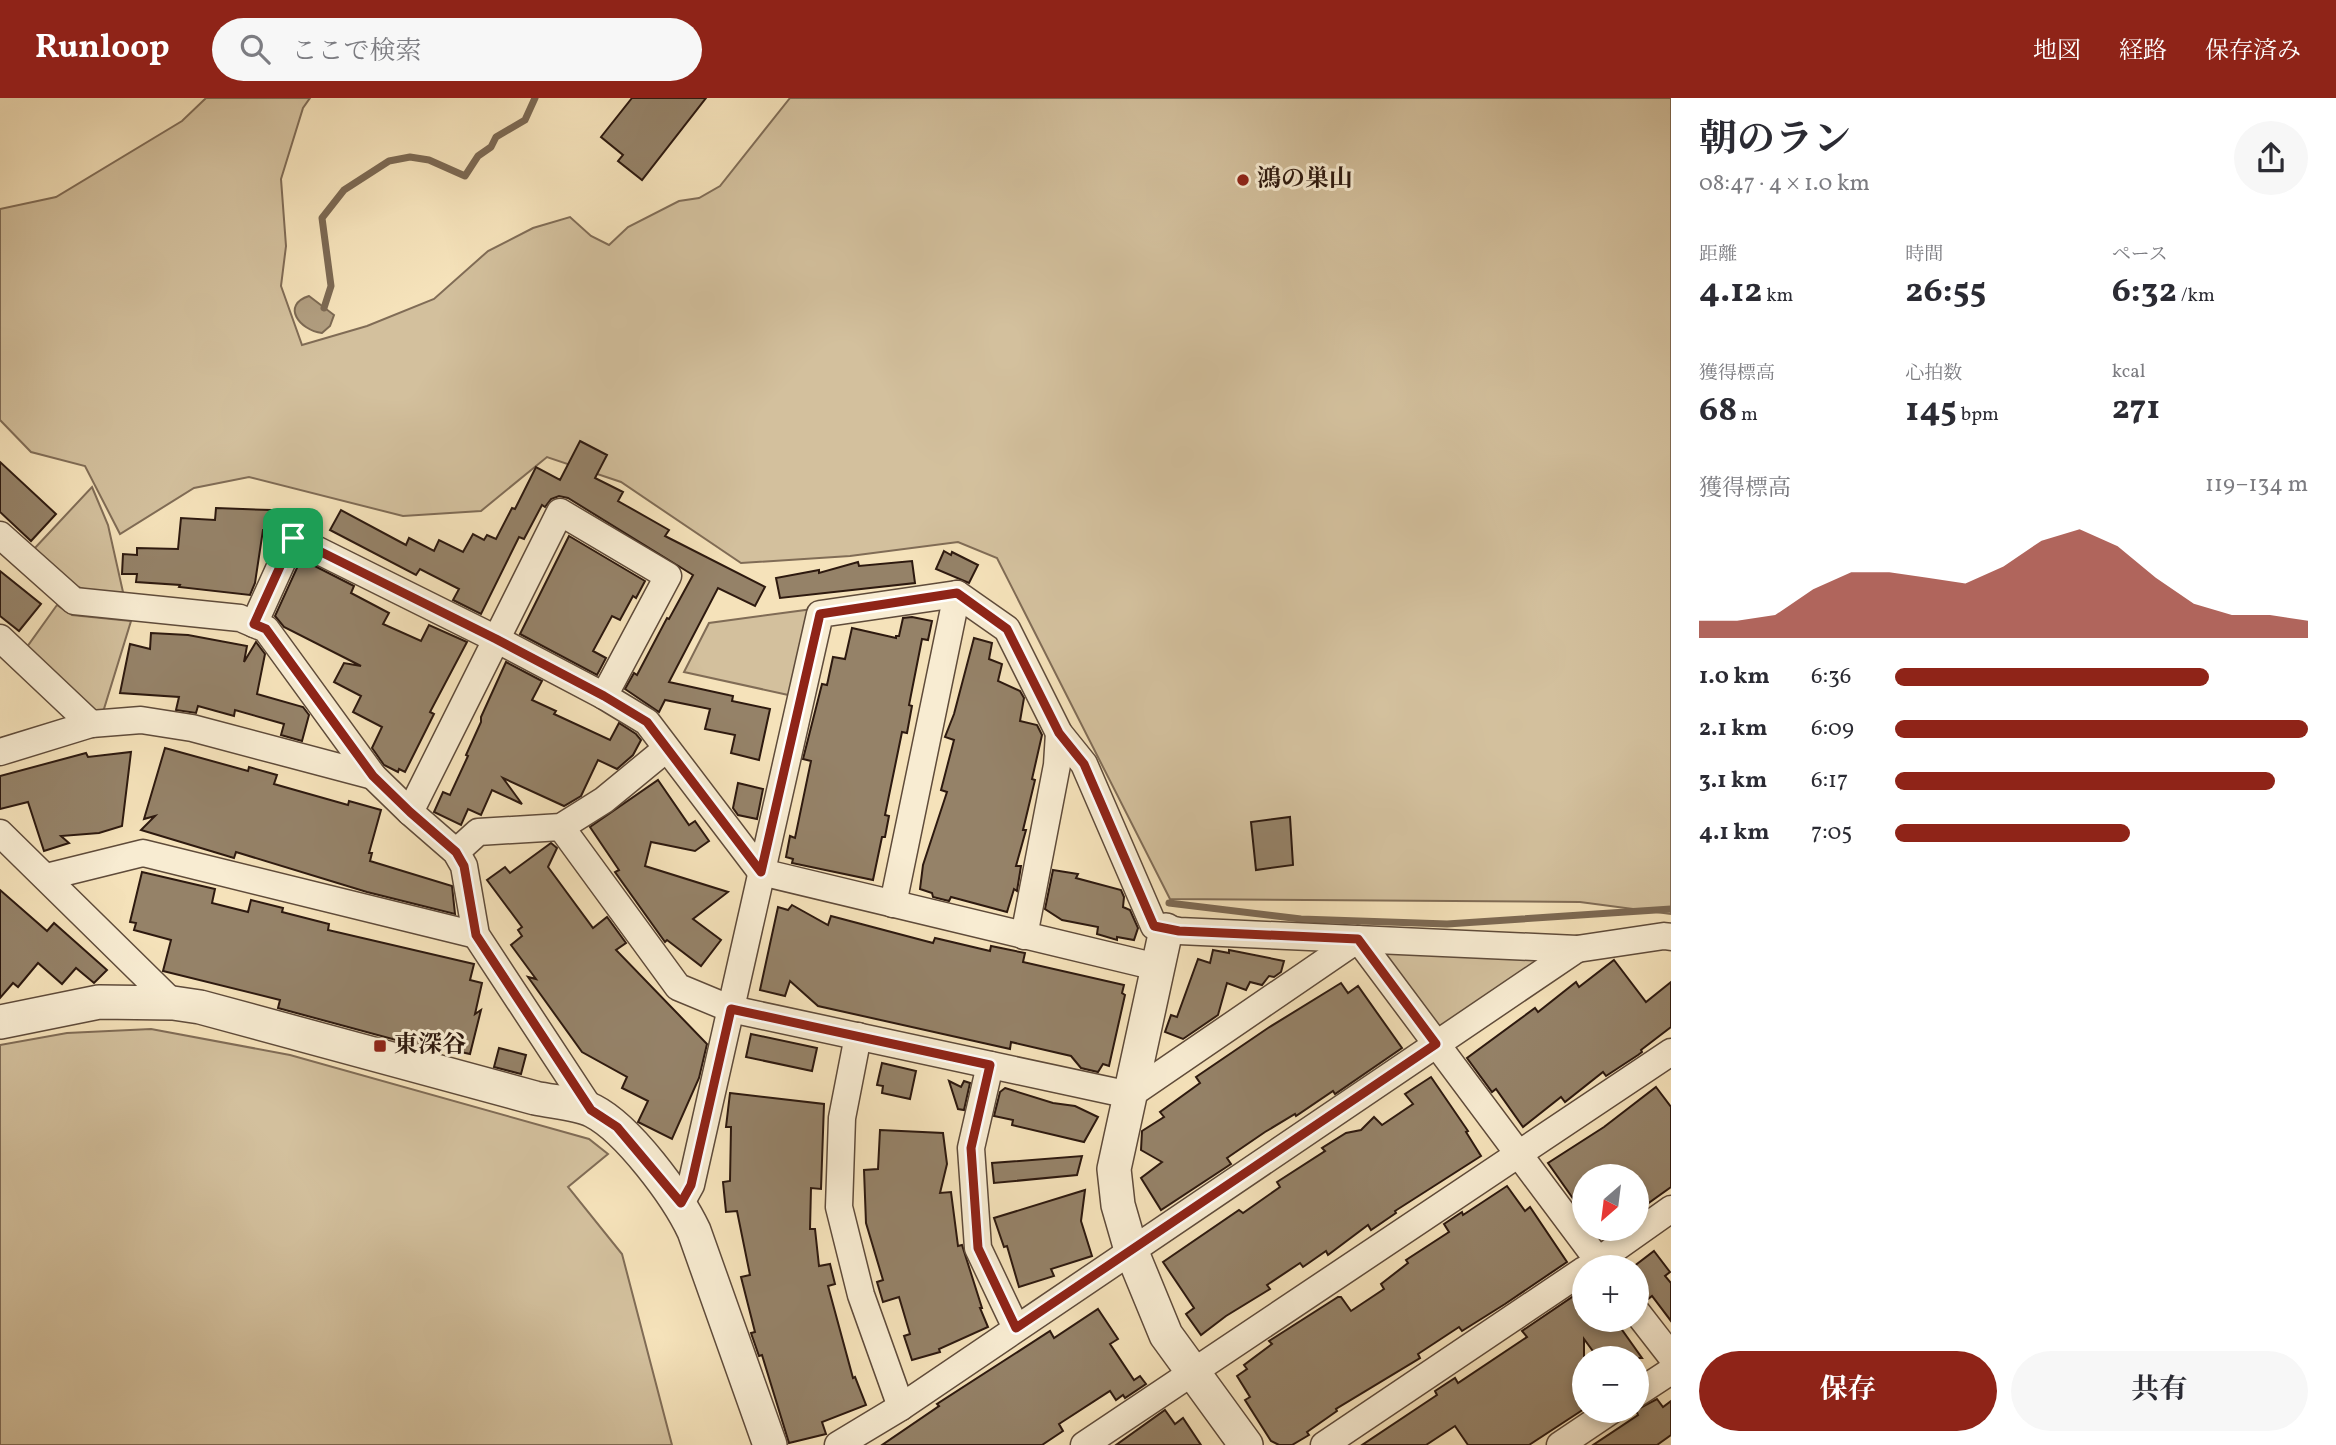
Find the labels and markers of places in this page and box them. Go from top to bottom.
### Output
place label: 鴻の巣山 [1257,163,1353,197]
marker: 鴻の巣山 [1235,172,1251,188]
pin [263,508,323,568]
place label: 東深谷 [394,1029,466,1063]
marker: 東深谷 [372,1038,388,1054]

